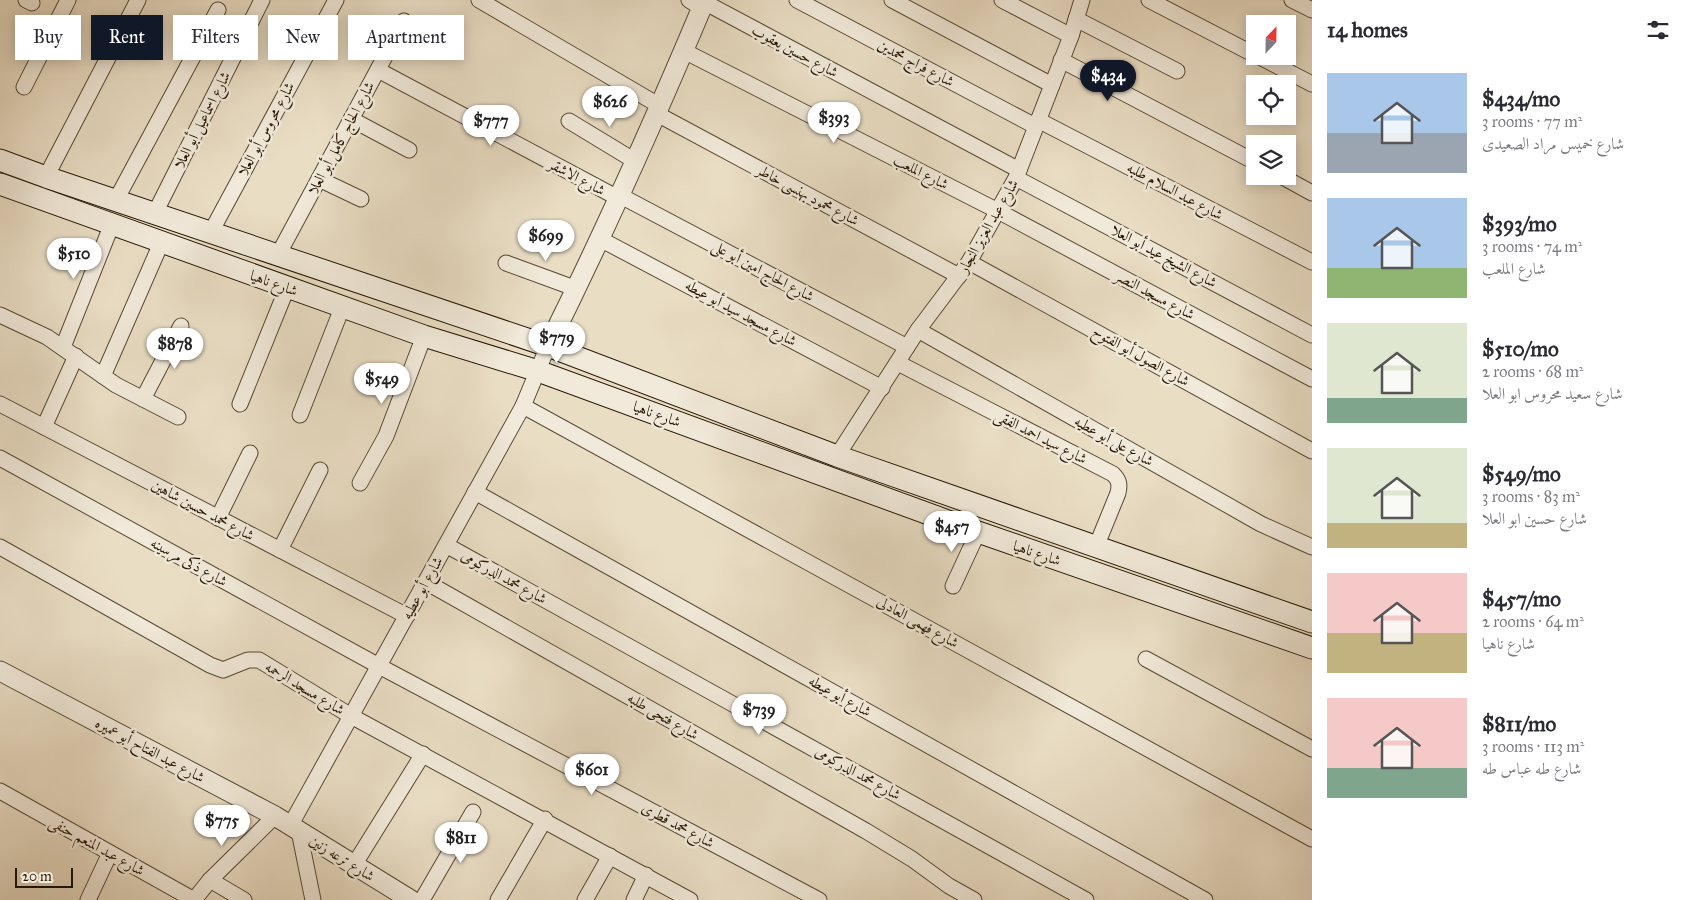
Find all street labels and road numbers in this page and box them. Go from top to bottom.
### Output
street label: شارع حسين يعقوب [747,21,841,85]
street label: شارع فراج محمدين [873,35,957,94]
street label: شارع اسماعيل أبو العلا [168,67,238,173]
street label: شارع الحاج كامل أبو العلا [302,77,382,199]
street label: شارع محروس أبو العلا [232,78,302,181]
street label: شارع الملعب [889,150,952,197]
street label: شارع الاشقر [542,154,608,203]
street label: شارع عبد السلام طلبه [1122,158,1226,227]
street label: شارع محمود بهنسى خاطر [750,160,862,233]
street label: شارع عبد العزيز النجار [953,176,1026,280]
street label: شارع الشيخ عيد أبو العلا [1105,219,1221,296]
street label: شارع الحاج امين أبو على [707,235,818,309]
street label: شارع ناهيا [246,266,300,304]
street label: شارع مسجد النصر [1109,266,1198,327]
street label: شارع مسجد سيد أبو عيطه [680,274,801,354]
street label: شارع الصول أبو الفتوح [1087,320,1194,394]
street label: شارع ناهيا [629,397,683,435]
street label: شارع سيد احمد الفقى [990,406,1090,472]
street label: شارع على أبو عطيه [1069,410,1158,474]
street label: شارع محمد حسين شاهين [147,475,257,548]
street label: شارع ذكى مرسينه [146,533,231,594]
street label: شارع ناهيا [1009,536,1063,573]
street label: شارع محمد الدركومى [456,546,550,611]
street label: شارع أبو عطيه [396,553,450,624]
street label: شارع فهمى العادلى [872,592,962,655]
street label: شارع مسجد الرحمه [260,657,348,722]
street label: شارع أبو عيطه [804,670,875,724]
street label: شارع فتحى طلبه [622,688,702,747]
street label: شارع عبد الفتاح أبو عميره [90,712,209,790]
street label: شارع محمد الدركومى [810,742,904,807]
street label: شارع محمد قطرى [637,798,717,855]
street label: شارع عبد المنعم حنفى [44,812,148,884]
street label: شارع ترعه زنين [304,831,378,888]

